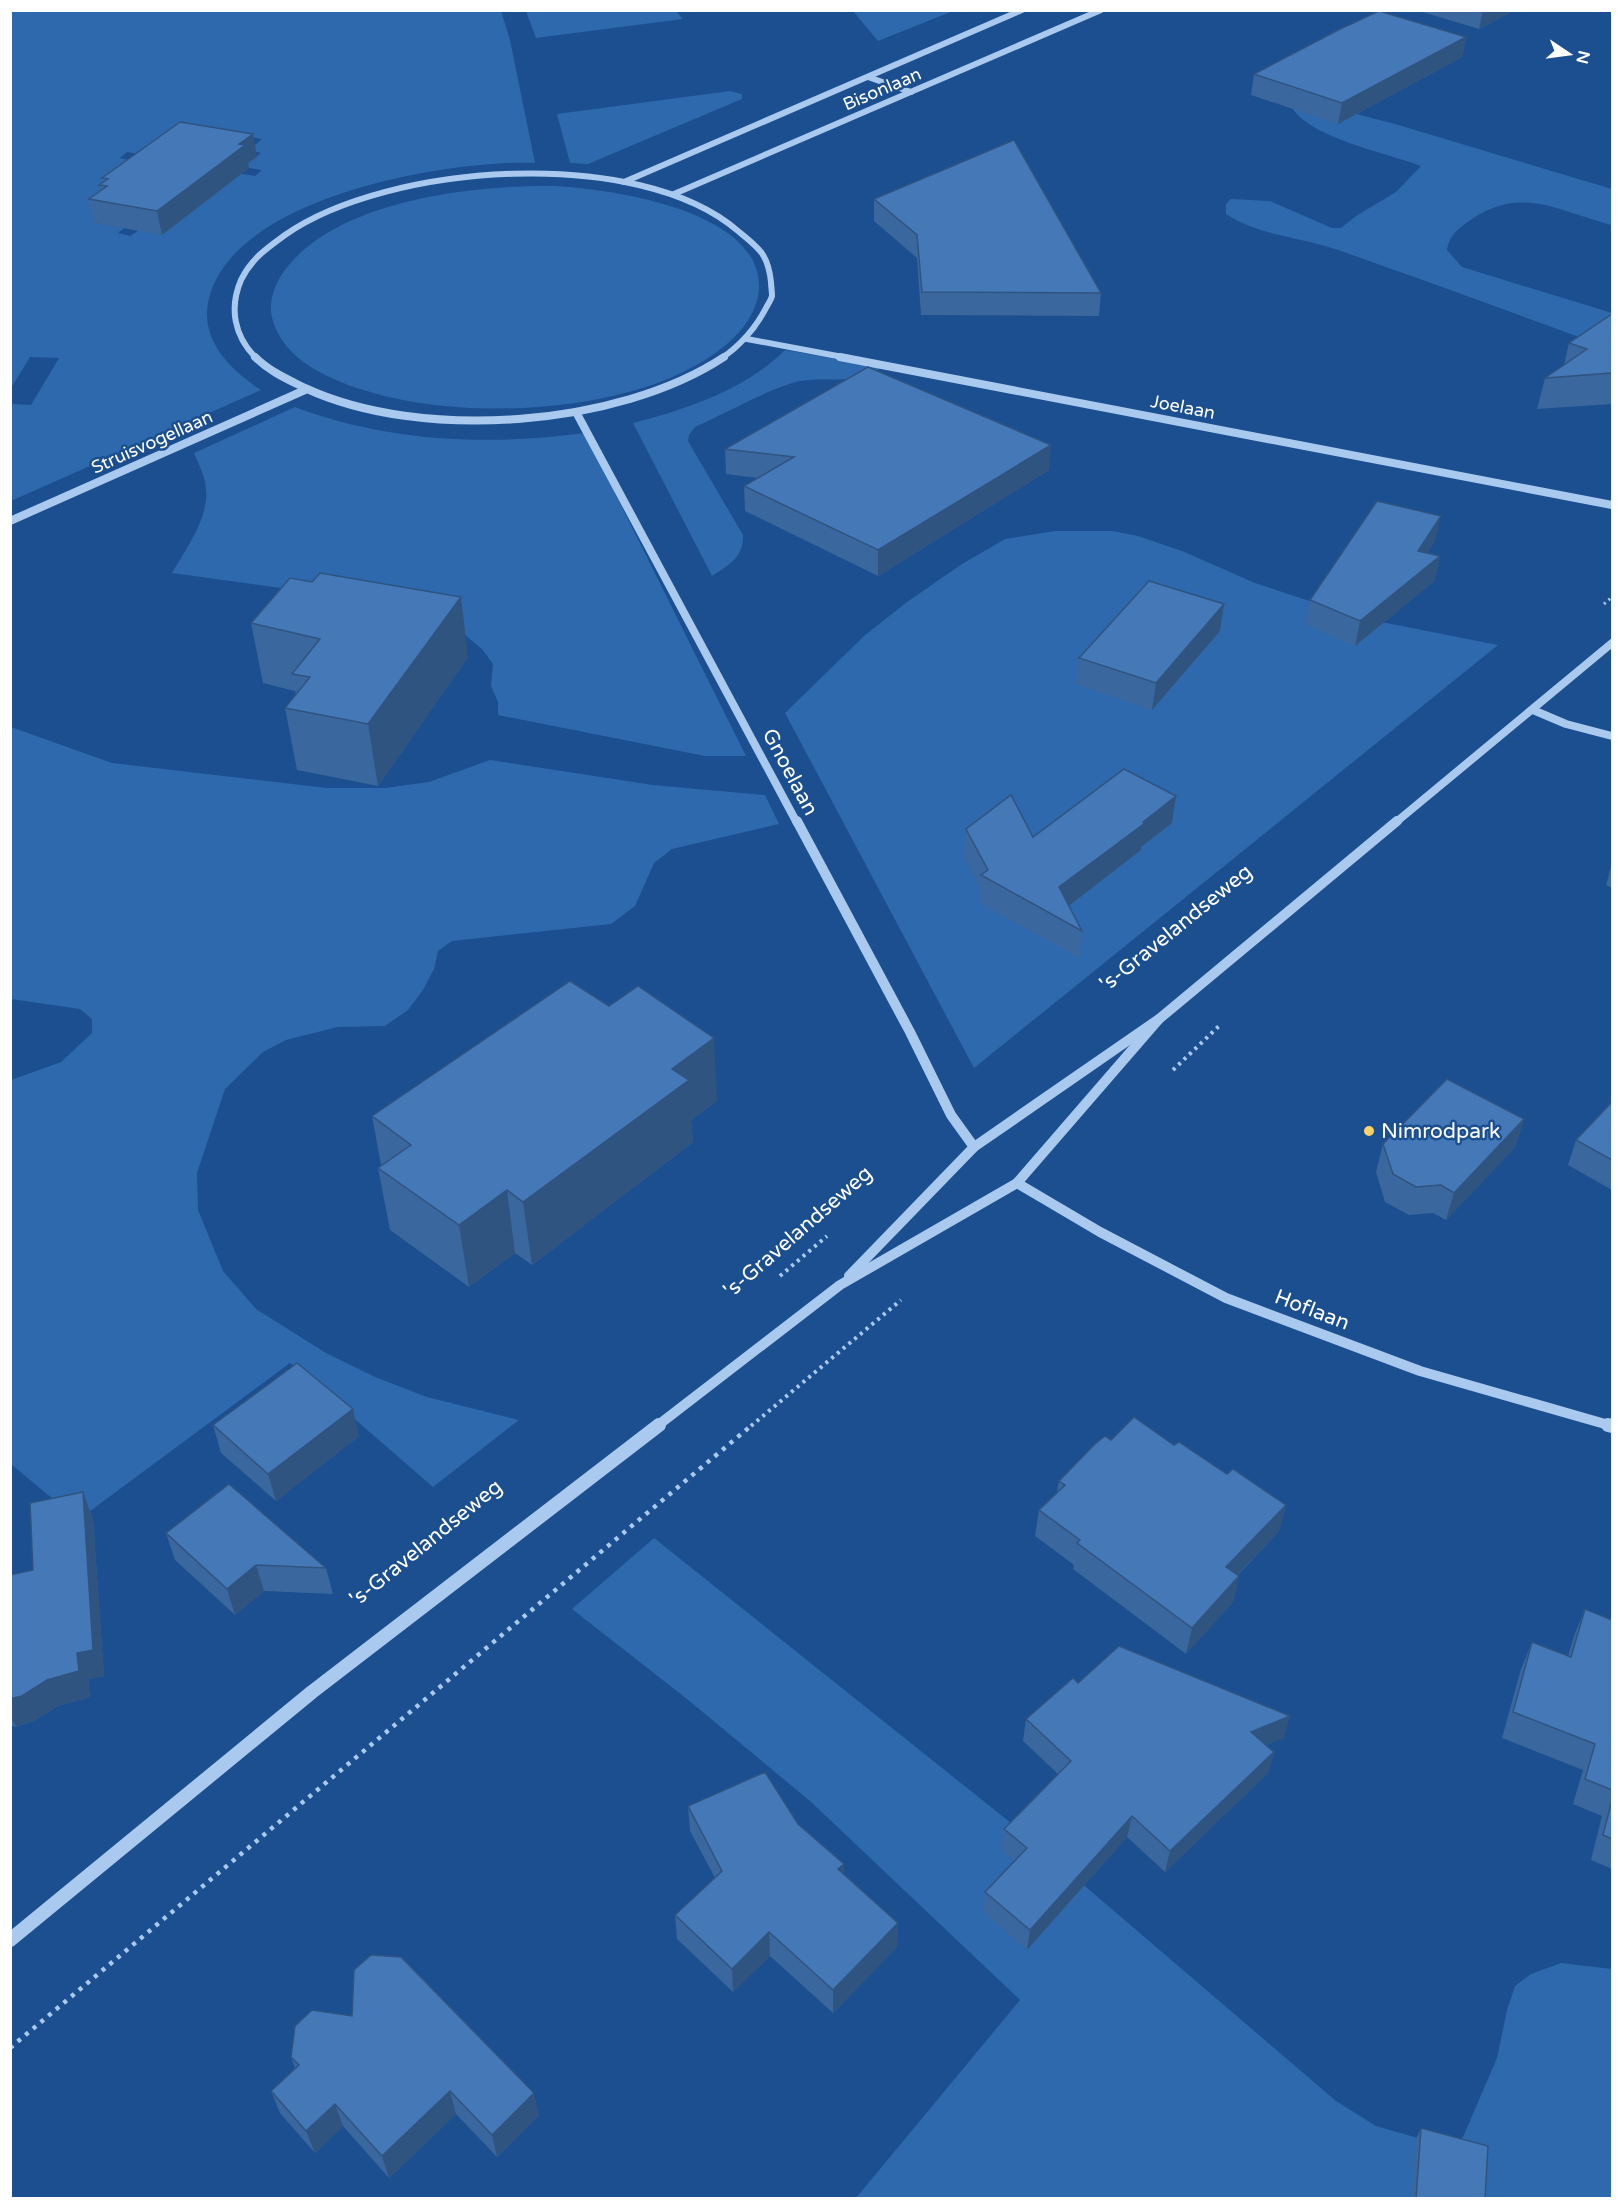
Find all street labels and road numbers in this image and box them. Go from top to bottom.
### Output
street label: Bisonlaan [839,63,925,115]
street label: Joelaan [1149,390,1217,424]
street label: Struisvogellaan [88,405,216,479]
street label: Gnoelaan [757,724,823,820]
street label: 's-Gravelandseweg [1095,859,1257,997]
street label: 's-Gravelandseweg [719,1161,877,1303]
street label: Hoflaan [1271,1284,1353,1336]
street label: 's-Gravelandseweg [345,1474,507,1612]

